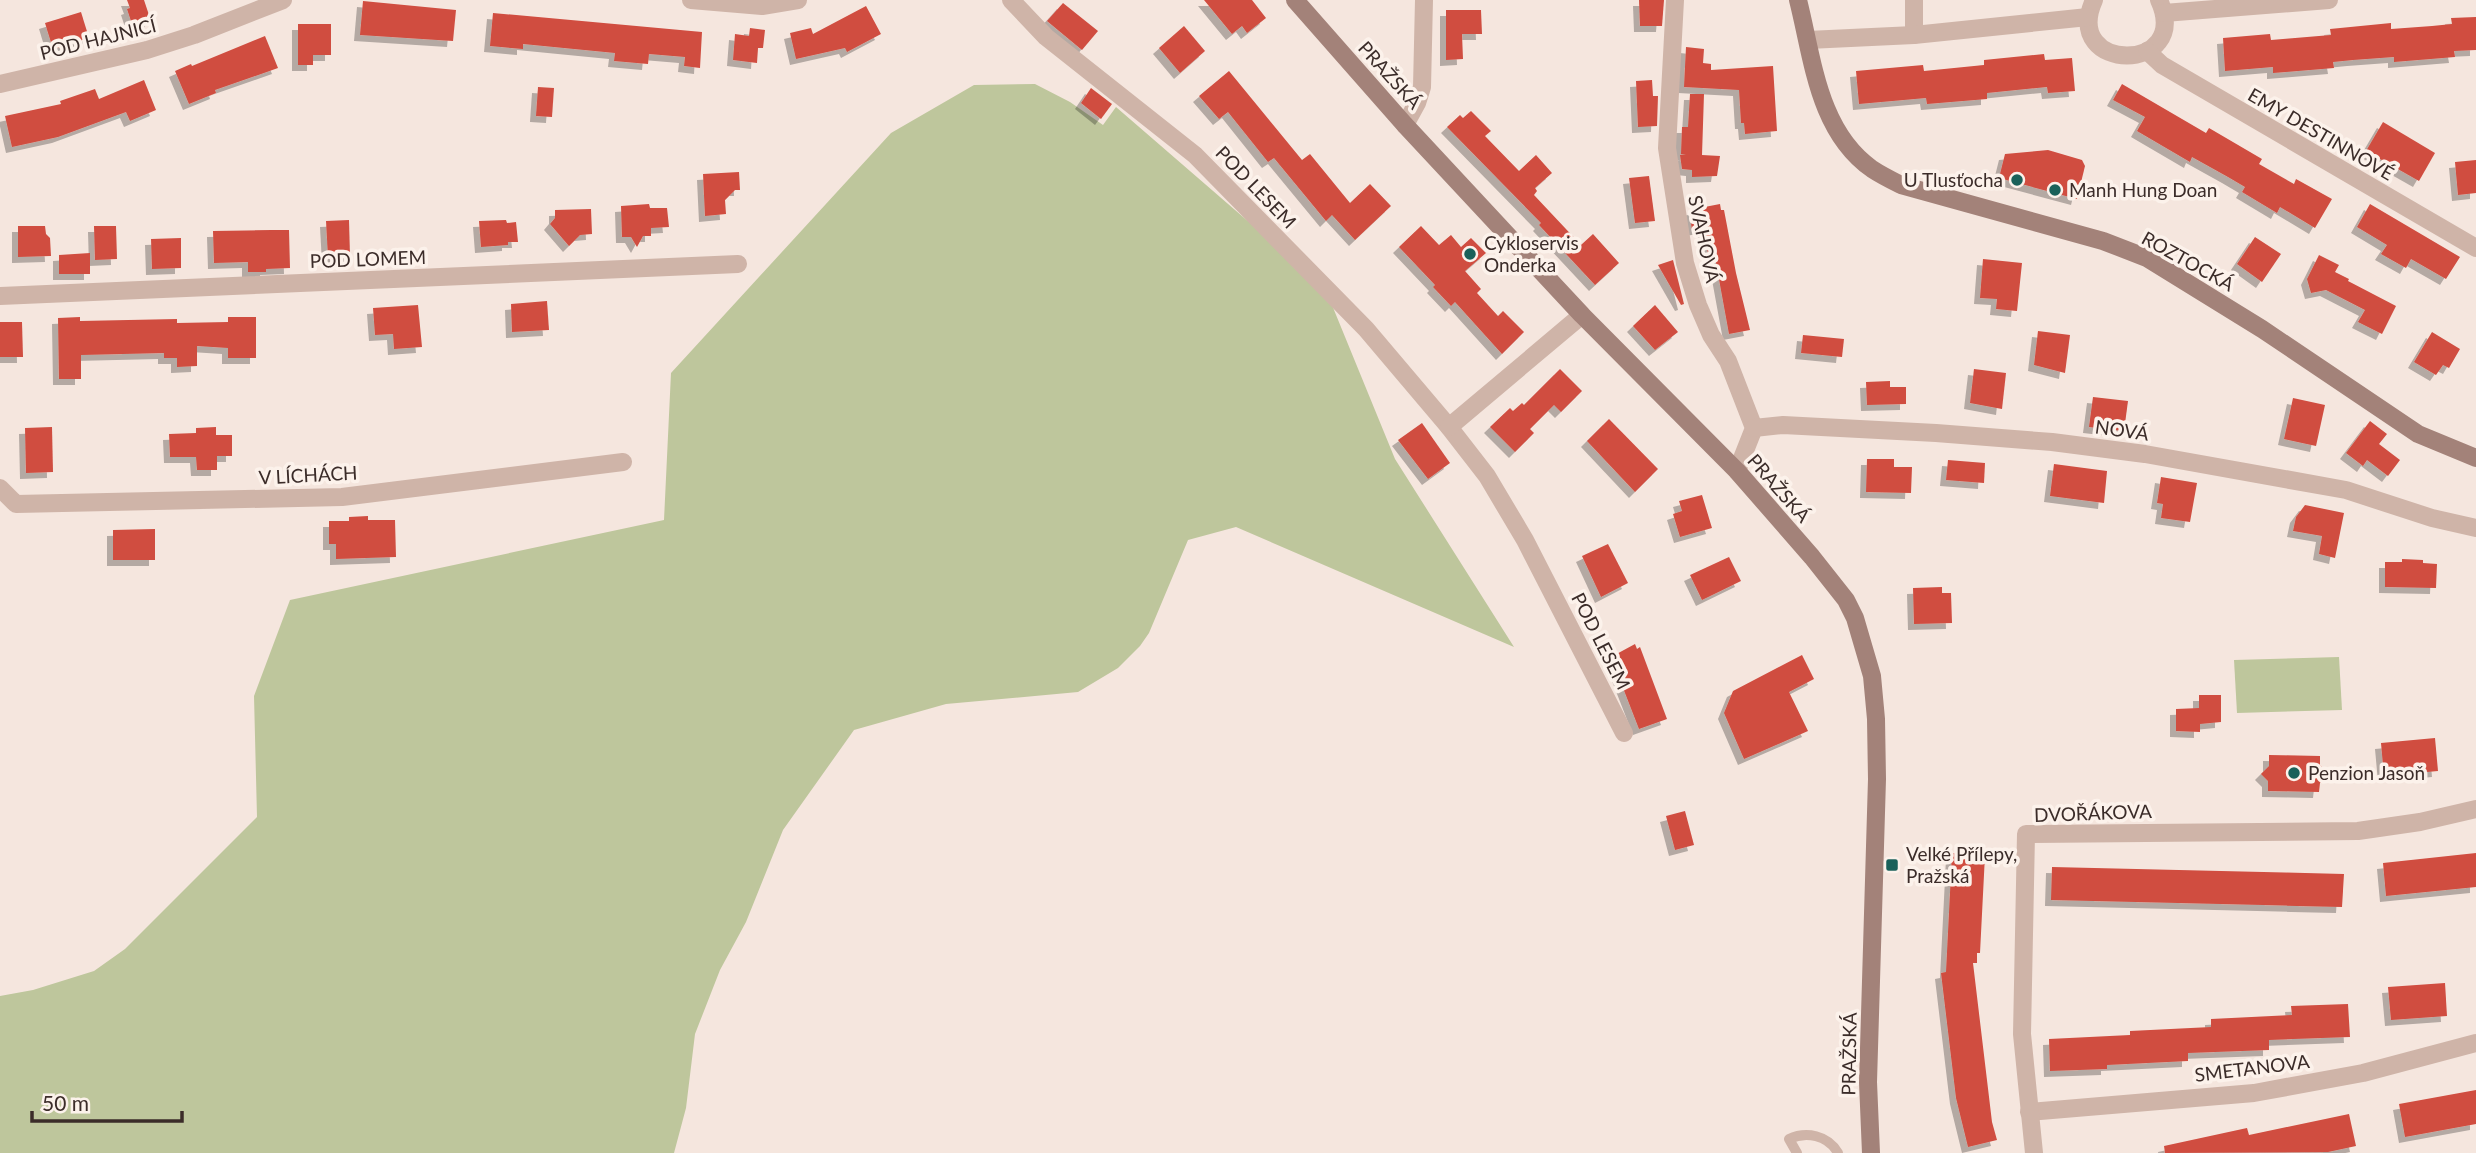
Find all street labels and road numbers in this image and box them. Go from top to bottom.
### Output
street label: POD HAJNICÍ [37,13,160,64]
street label: PRAŽSKÁ [1354,36,1427,113]
street label: EMY DESTINNOVÉ [2244,82,2398,185]
street label: POD LESEM [1211,141,1301,233]
street label: SVAHOVÁ [1684,193,1725,285]
street label: ROZTOCKÁ [2138,226,2239,295]
street label: POD LOMEM [309,245,427,272]
street label: NOVÁ [2094,414,2151,445]
street label: PRAŽSKÁ [1743,449,1815,527]
street label: V LÍCHÁCH [258,460,358,489]
street label: POD LESEM [1567,589,1636,693]
street label: DVOŘÁKOVA [2034,799,2152,826]
street label: PRAŽSKÁ [1836,1012,1861,1096]
street label: SMETANOVA [2193,1049,2311,1086]

